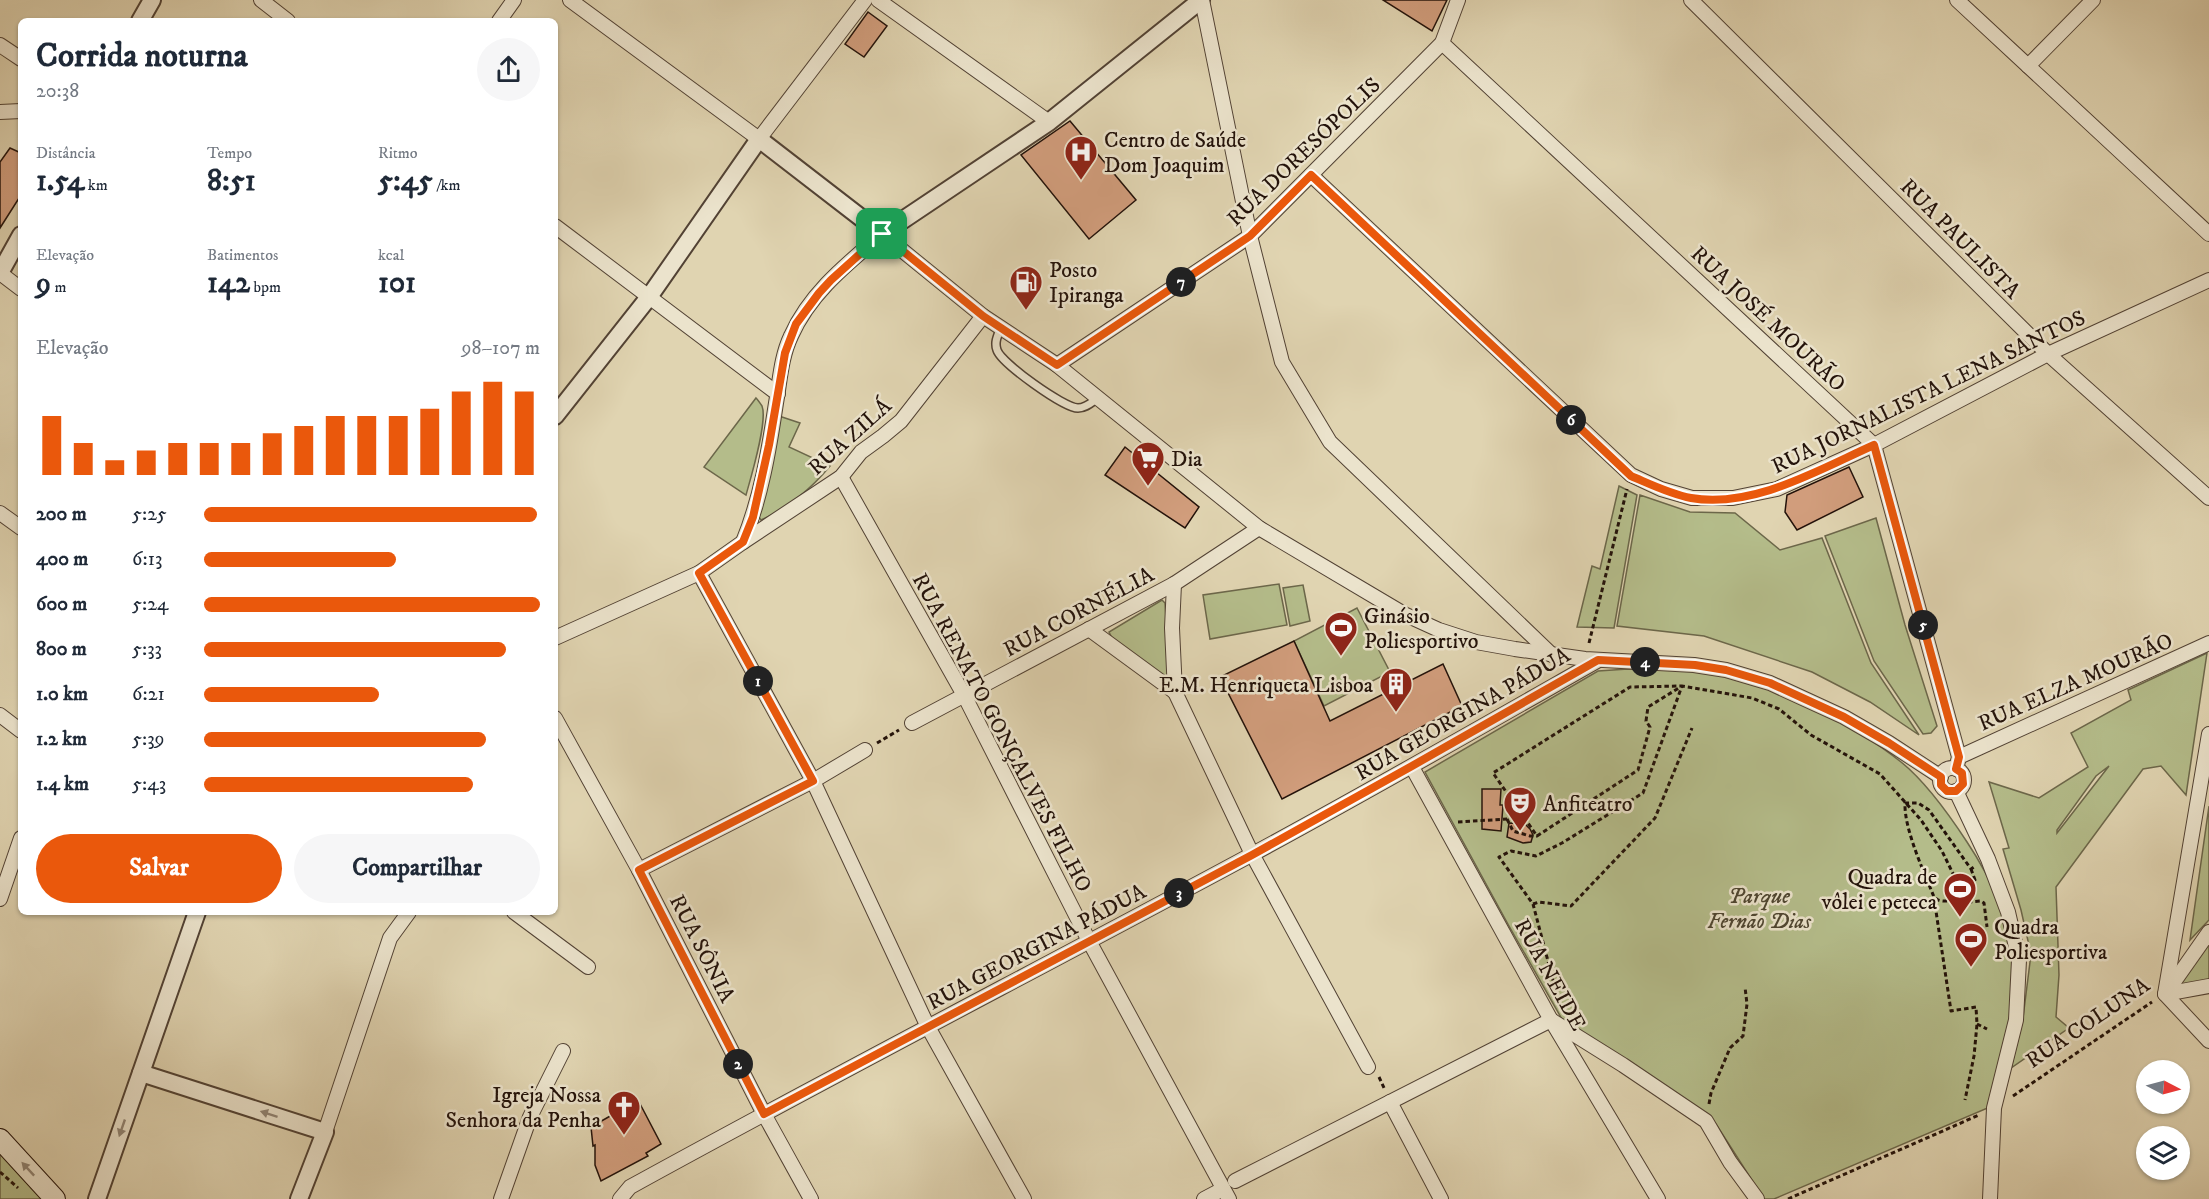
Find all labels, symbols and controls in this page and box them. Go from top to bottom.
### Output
text: Corrida noturna [36,36,248,77]
button: share [477,38,540,101]
street label: RUA DORESÓPOLIS [1221,71,1386,232]
text: 20:38 [36,79,79,104]
place label: Centro de Saúde Dom Joaquim [1104,127,1246,179]
hospital icon: Centro de Saúde Dom Joaquim [1063,134,1099,181]
text: Distância [36,143,95,163]
text: Tempo [207,143,252,163]
text: Ritmo [378,143,418,163]
text: 1.54 [36,163,84,200]
text: 8:51 [207,163,256,200]
text: 5:45 [378,163,433,200]
street label: RUA PAULISTA [1894,173,2026,305]
text: km [84,175,108,195]
text: /km [433,175,460,195]
pin [856,208,907,259]
icon: arrive [865,217,898,250]
street label: RUA JOSÉ MOURÃO [1685,240,1852,398]
text: Elevação [36,245,94,265]
text: Batimentos [207,245,278,265]
text: kcal [378,245,404,265]
place label: Posto Ipiranga [1049,257,1124,309]
fuel station icon: Posto Ipiranga [1008,264,1044,311]
text: 9 [36,265,51,302]
text: 142 [207,265,250,302]
text: 101 [378,265,416,302]
pin: 7 [1166,267,1196,297]
text: 7 [1177,272,1185,292]
text: m [51,277,66,297]
text: bpm [250,277,281,297]
street label: RUA JORNALISTA LENA SANTOS [1767,304,2090,480]
text: Elevação [36,336,109,361]
text: 98–107 m [462,336,540,361]
street label: RUA ZILÁ [802,391,898,482]
pin: 6 [1556,405,1586,435]
text: 6 [1567,410,1575,430]
supermarket icon: Dia [1130,440,1166,487]
place label: Dia [1171,446,1203,473]
text: 200 m [36,502,87,527]
text: 5:25 [132,502,167,527]
text: 400 m [36,547,88,572]
text: 6:13 [132,547,162,572]
street label: RUA CORNÉLIA [999,561,1159,663]
street label: RUA RENATO GONÇALVES FILHO [906,569,1097,897]
text: 600 m [36,592,87,617]
text: 5:24 [132,592,169,617]
place label: Ginásio Poliesportivo [1364,603,1479,655]
sports icon: Ginásio Poliesportivo [1323,610,1359,657]
pin: 5 [1908,610,1938,640]
text: 5 [1919,615,1927,635]
street label: RUA ELZA MOURÃO [1974,626,2177,737]
text: 800 m [36,637,87,662]
text: 5:33 [132,637,162,662]
street label: RUA GEORGINA PÁDUA [1350,640,1576,787]
pin: 4 [1630,647,1660,677]
text: 4 [1640,652,1650,672]
pin: 1 [743,666,773,696]
building icon: E.M. Henriqueta Lisboa [1378,666,1414,713]
text: 1 [755,671,761,691]
place label: E.M. Henriqueta Lisboa [1159,672,1374,699]
text: 1.0 km [36,682,88,707]
text: 6:21 [132,682,165,707]
text: 1.2 km [36,727,87,752]
text: 5:39 [132,727,165,752]
text: 1.4 km [36,772,89,797]
text: 5:43 [132,772,166,797]
theatre icon: Anfiteatro [1502,785,1538,832]
place label: Anfiteatro [1543,791,1632,818]
button: Salvar [36,834,282,903]
button: Compartilhar [294,834,540,903]
place label: Quadra de vôlei e peteca [1821,864,1938,916]
sports icon: Quadra de vôlei e peteca [1942,871,1978,918]
street label: RUA GEORGINA PÁDUA [922,877,1152,1016]
pin: 3 [1164,878,1194,908]
text: 3 [1176,883,1182,903]
park label: Parque Fernão Dias [1707,883,1812,935]
street label: RUA SÔNIA [663,890,741,1008]
street label: RUA NEIDE [1508,914,1592,1035]
place label: Quadra Poliesportiva [1994,914,2108,966]
sports icon: Quadra Poliesportiva [1953,921,1989,968]
street label: RUA COLUNA [2021,971,2156,1075]
pin: 2 [723,1049,753,1079]
text: 2 [734,1054,742,1074]
north arrow [2136,1060,2190,1114]
map controls [2136,1060,2190,1180]
place label: Igreja Nossa Senhora da Penha [446,1082,602,1134]
church icon: Igreja Nossa Senhora da Penha [606,1089,642,1136]
one-way arrow [260,1109,278,1118]
one-way arrow [116,1119,126,1137]
button: layers [2136,1126,2190,1180]
one-way arrow [21,1162,35,1176]

